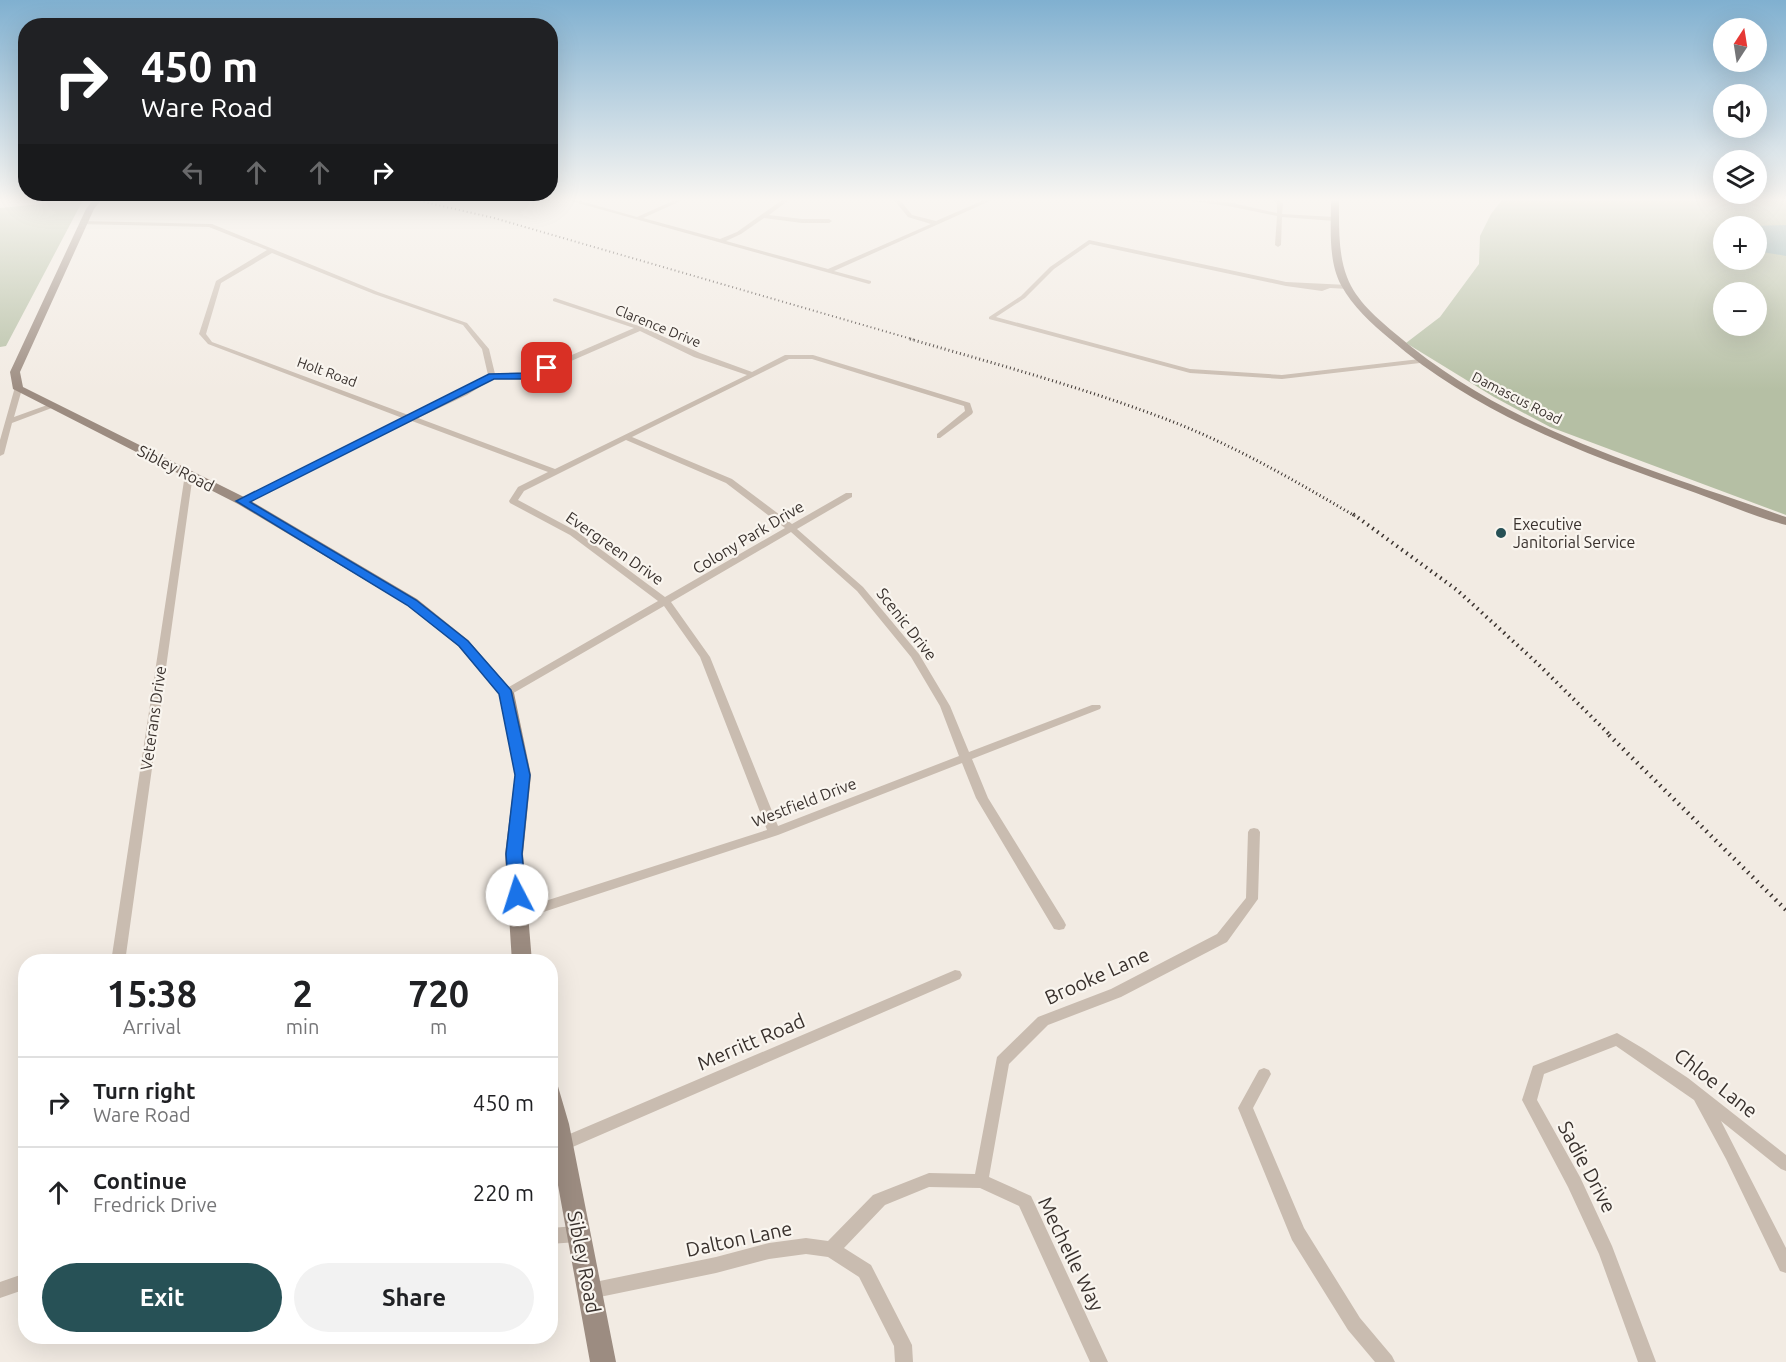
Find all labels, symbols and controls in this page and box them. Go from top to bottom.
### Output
north arrow [1713,18,1767,72]
map controls [1713,18,1767,336]
icon: right [42,42,120,120]
text: 450 m [141,43,258,90]
button: sound [1713,84,1767,138]
text: Ware Road [141,92,273,122]
button: layers [1713,150,1767,204]
icon: left [177,156,210,189]
icon: ahead [240,156,273,189]
icon: ahead [303,156,336,189]
icon: right [366,156,399,189]
button: + [1713,216,1767,270]
button: − [1713,282,1767,336]
street label: Clarence Drive [613,302,703,350]
pin [521,342,572,393]
icon: arrive [530,351,563,384]
street label: Holt Road [295,354,359,390]
street label: Damascus Road [1469,369,1565,427]
street label: Sibley Road [135,441,217,495]
street label: Colony Park Drive [689,497,807,577]
street label: Evergreen Drive [563,508,667,588]
place label: Executive Janitorial Service [1513,515,1635,551]
marker: Executive Janitorial Service [1494,526,1508,540]
street label: Scenic Drive [873,584,941,664]
street label: Veterans Drive [137,665,169,771]
street label: Westfield Drive [749,774,859,830]
position arrow [485,863,549,927]
street label: Brooke Lane [1041,942,1153,1009]
text: 15:38 [107,973,197,1014]
text: 2 [292,973,313,1014]
text: 720 [408,973,469,1014]
street label: Merritt Road [693,1009,808,1075]
text: Arrival [123,1015,181,1038]
text: min [286,1015,319,1038]
text: m [430,1015,447,1038]
street label: Chloe Lane [1670,1043,1762,1122]
text: Turn right [93,1078,195,1103]
icon: right [42,1086,75,1119]
text: 450 m [473,1090,534,1115]
text: Ware Road [93,1103,191,1126]
street label: Sadie Drive [1554,1117,1621,1216]
text: Continue [93,1168,187,1193]
icon: ahead [42,1176,75,1209]
text: 220 m [473,1180,534,1205]
text: Fredrick Drive [93,1193,217,1216]
street label: Mechelle Way [1034,1193,1109,1315]
street label: Sibley Road [563,1209,606,1315]
street label: Dalton Lane [684,1216,794,1261]
button: Exit [42,1263,282,1332]
button: Share [294,1263,534,1332]

